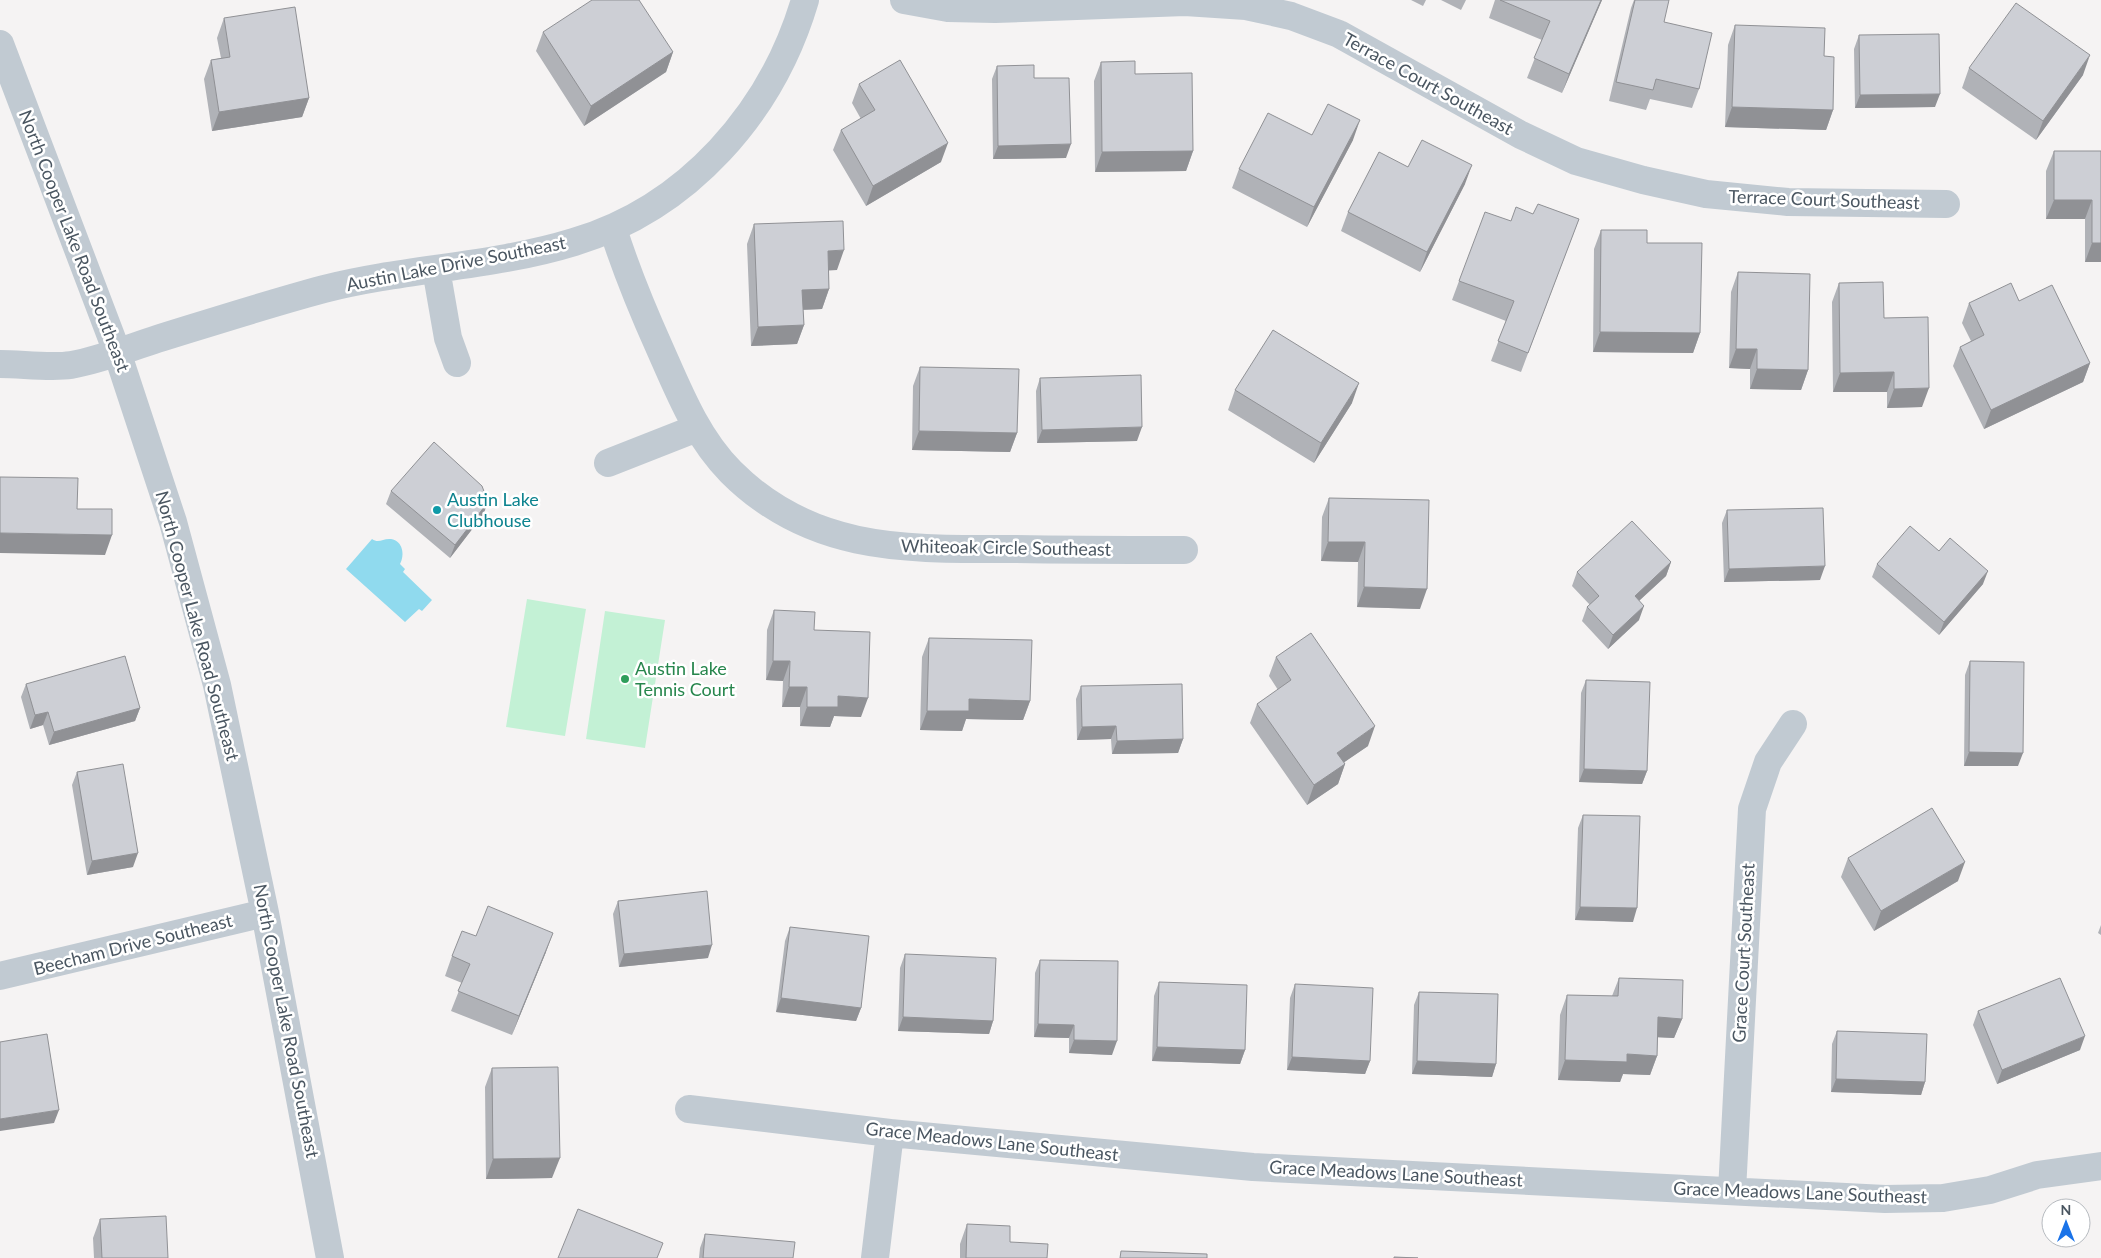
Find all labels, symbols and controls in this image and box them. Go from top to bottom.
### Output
street label: Terrace Court Southeast [1340,27,1518,139]
street label: North Cooper Lake Road Southeast [15,107,135,375]
street label: Terrace Court Southeast [1728,185,1921,213]
street label: Austin Lake Drive Southeast [344,231,568,295]
street label: North Cooper Lake Road Southeast [151,488,245,764]
place label: Austin Lake Clubhouse [447,488,539,531]
marker: Austin Lake Clubhouse [431,504,443,516]
street label: Whiteoak Circle Southeast [901,534,1112,560]
place label: Austin Lake Tennis Court [635,657,735,700]
marker: Austin Lake Tennis Court [619,673,631,685]
street label: Grace Court Southeast [1727,862,1759,1043]
street label: North Cooper Lake Road Southeast [250,882,324,1160]
street label: Beecham Drive Southeast [31,909,235,979]
street label: Grace Meadows Lane Southeast [865,1117,1120,1165]
street label: Grace Meadows Lane Southeast [1269,1155,1524,1191]
street label: Grace Meadows Lane Southeast [1673,1177,1928,1207]
north arrow [2041,1198,2091,1248]
text: N [2061,1201,2071,1218]

